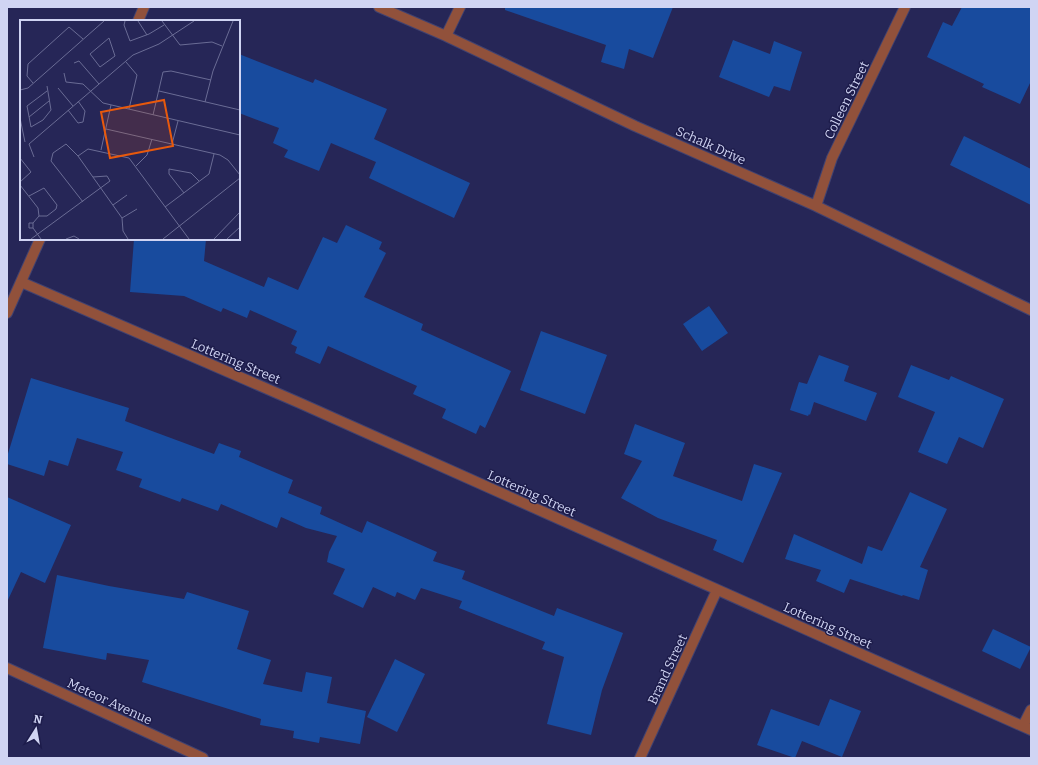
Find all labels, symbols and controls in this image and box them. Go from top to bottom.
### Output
inset map [20,20,240,240]
street label: Colleen Street [821,59,872,142]
street label: Schalk Drive [673,123,748,168]
street label: Lottering Street [189,336,283,387]
street label: Lottering Street [485,467,579,520]
street label: Lottering Street [781,599,875,652]
street label: Brand Street [645,631,690,707]
street label: Meteor Avenue [65,675,154,728]
north arrow [16,709,56,749]
text: N [32,712,44,727]

